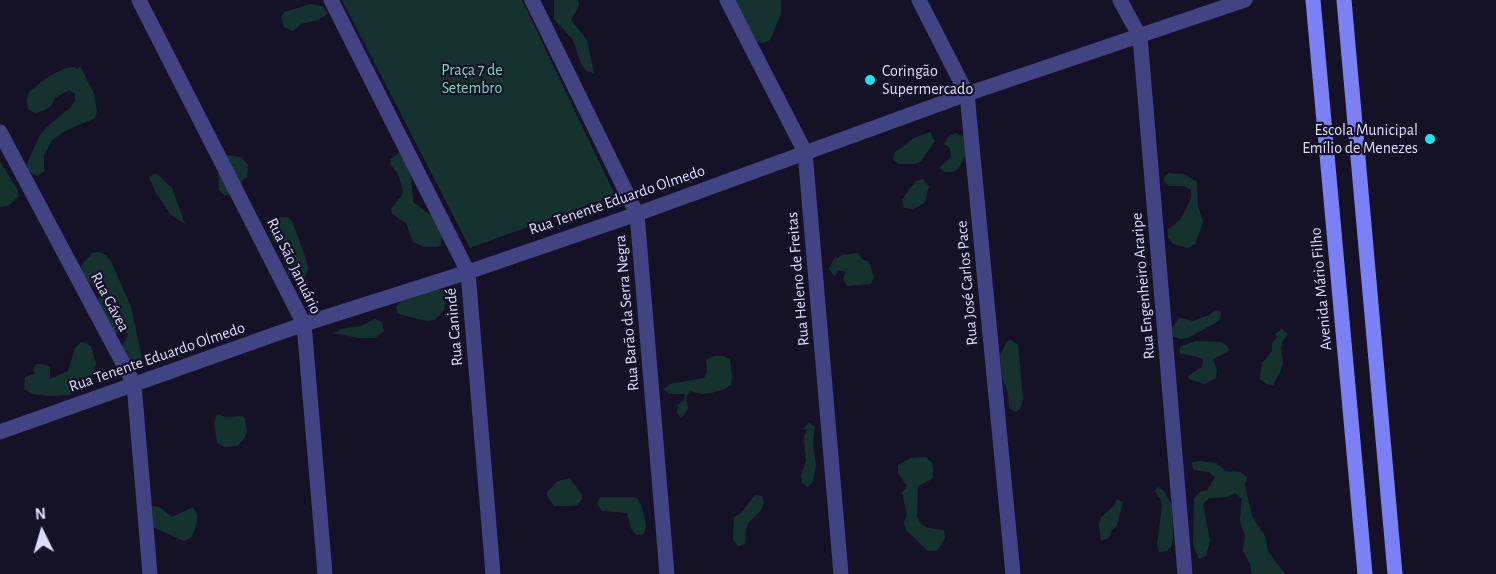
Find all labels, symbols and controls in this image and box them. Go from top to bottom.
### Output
park label: Praça 7 de Setembro [441,60,503,98]
place label: Coringão Supermercado [882,61,973,99]
marker: Coringão Supermercado [863,73,877,87]
place label: Escola Municipal Emílio de Menezes [1302,120,1418,158]
marker: Escola Municipal Emílio de Menezes [1423,132,1437,146]
street label: Rua Tenente Eduardo Olmedo [526,161,708,239]
street label: Rua Heleno de Freitas [783,211,813,347]
street label: Rua Engenheiro Araripe [1127,212,1159,360]
street label: Rua São Januário [263,215,325,317]
street label: Rua José Carlos Pace [952,220,982,346]
street label: Avenida Mário Filho [1306,227,1336,351]
street label: Rua Barão da Serra Negra [611,234,643,392]
street label: Rua Gávea [86,269,134,335]
street label: Rua Canindé [441,287,467,367]
street label: Rua Tenente Eduardo Olmedo [66,318,248,396]
north arrow [12,502,72,562]
text: N [34,506,47,523]

